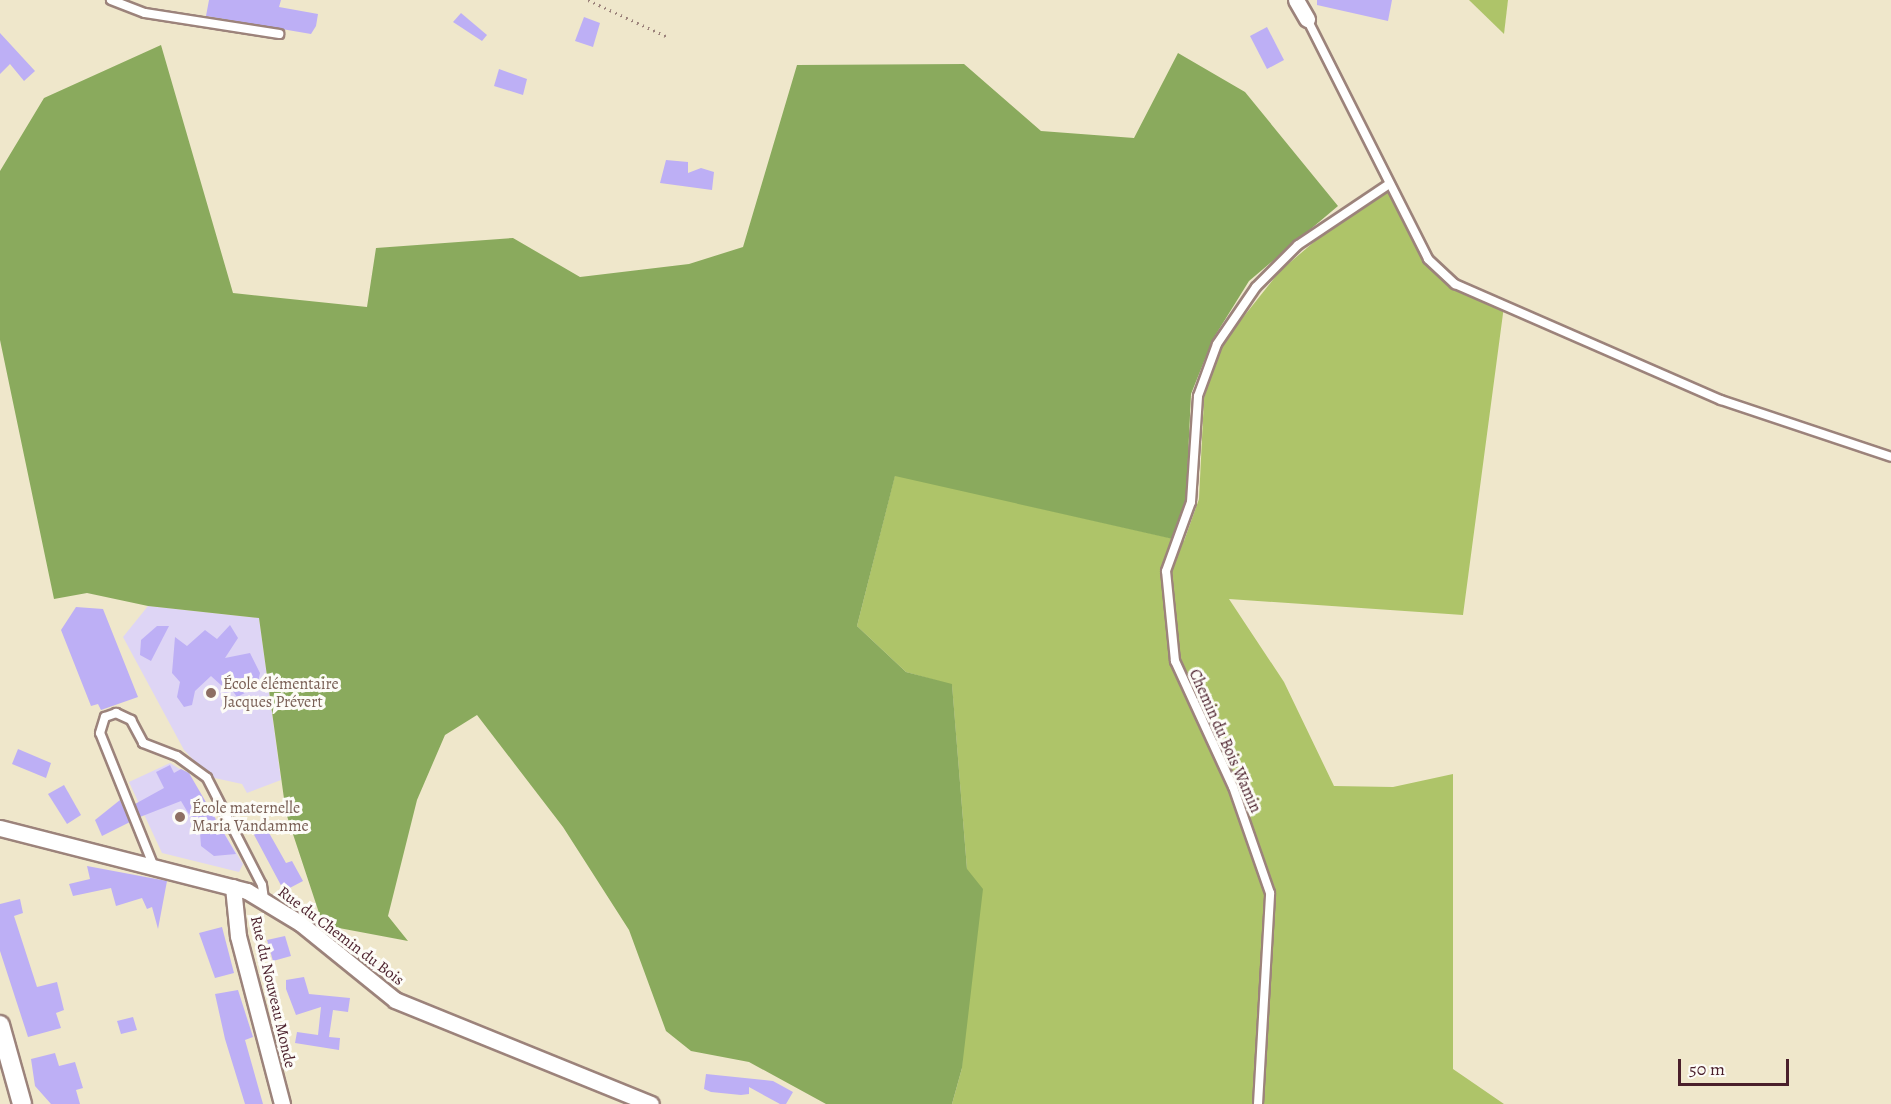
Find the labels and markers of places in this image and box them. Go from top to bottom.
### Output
place label: École élémentaire Jacques Prévert [223,674,339,712]
marker: École élémentaire Jacques Prévert [204,686,218,700]
place label: École maternelle Maria Vandamme [192,798,309,836]
marker: École maternelle Maria Vandamme [173,810,187,824]

